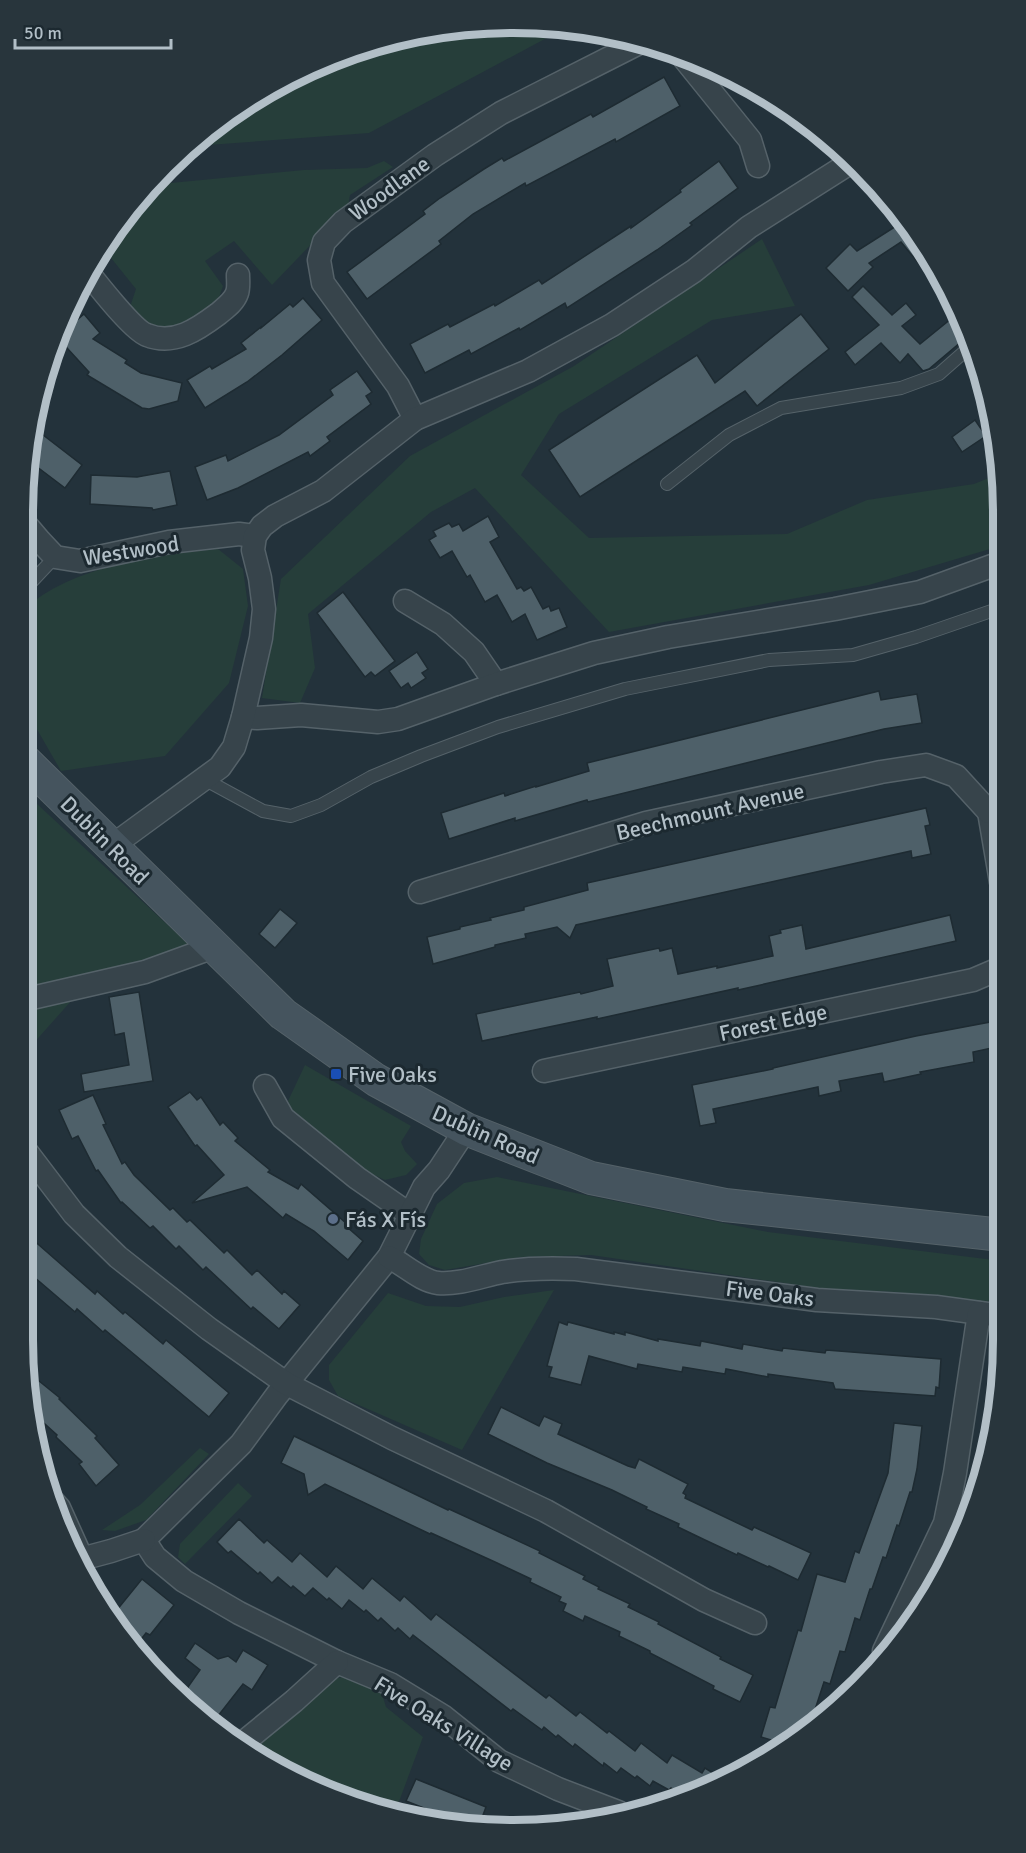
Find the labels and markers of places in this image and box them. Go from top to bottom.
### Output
place label: Five Oaks [348,1061,437,1088]
marker: Five Oaks [329,1067,343,1081]
place label: Fás X Fís [345,1206,426,1233]
marker: Fás X Fís [326,1212,340,1226]

